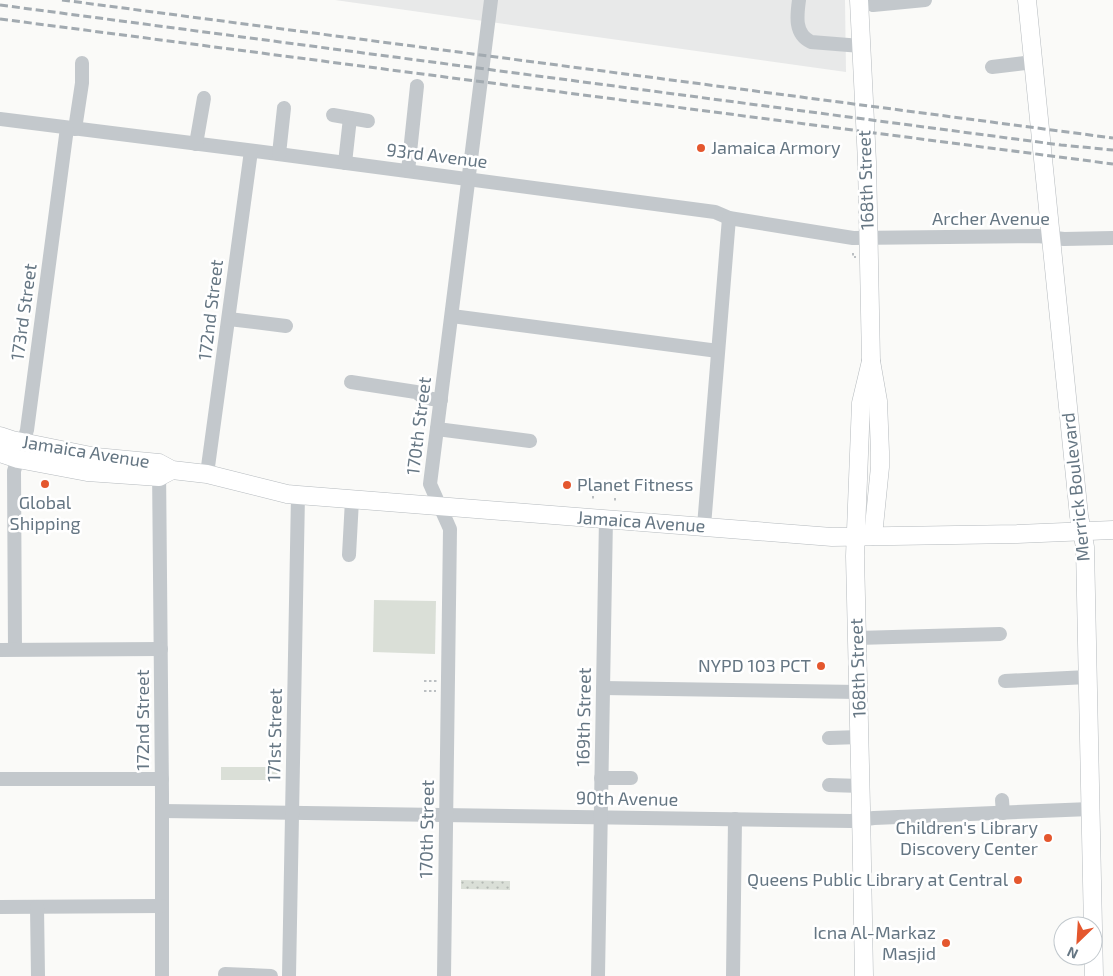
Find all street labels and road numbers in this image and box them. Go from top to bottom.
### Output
street label: 168th Street [852,130,878,230]
street label: 93rd Avenue [385,138,489,172]
street label: Archer Avenue [932,207,1050,229]
street label: 172nd Street [193,258,227,361]
street label: 173rd Street [5,262,41,362]
street label: 170th Street [401,375,435,476]
street label: Merrick Boulevard [1056,412,1094,563]
street label: Jamaica Avenue [21,430,151,472]
street label: Jamaica Avenue [576,506,706,536]
street label: 168th Street [844,618,870,718]
street label: 169th Street [571,667,595,767]
street label: 172nd Street [131,669,153,771]
street label: 171st Street [262,688,286,782]
street label: 170th Street [414,779,438,878]
street label: 90th Avenue [576,786,678,810]

